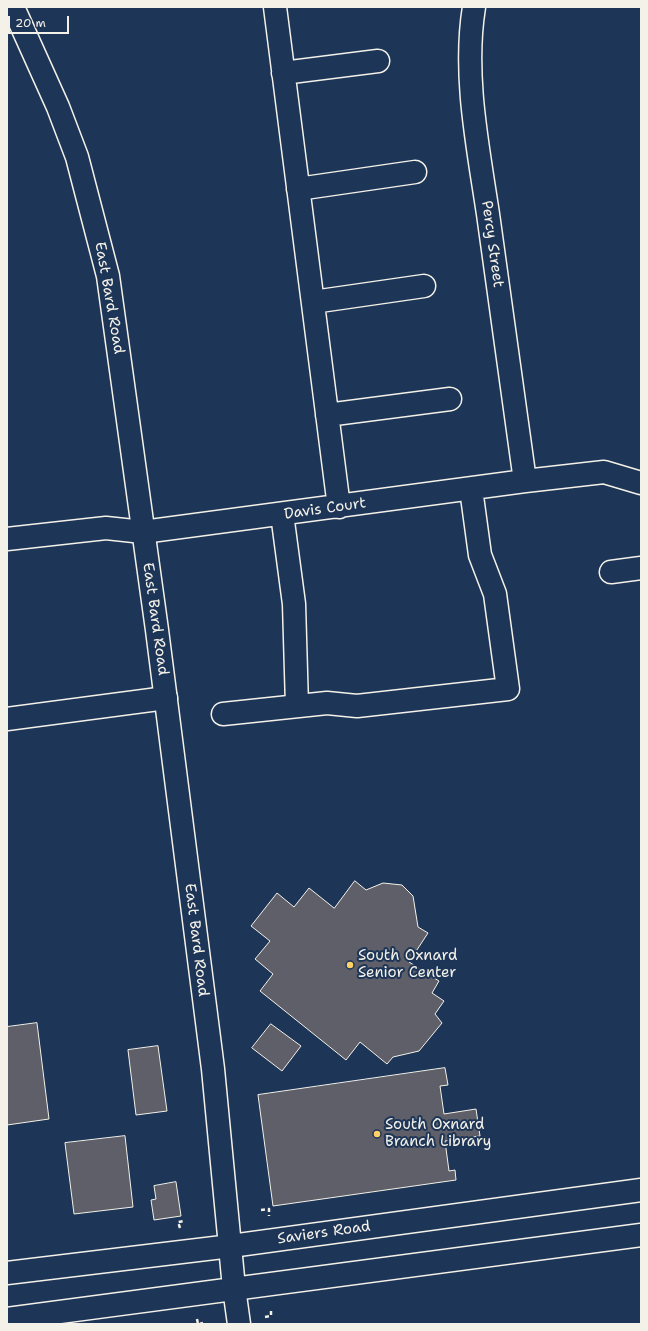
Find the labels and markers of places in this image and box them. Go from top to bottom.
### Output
place label: South Oxnard Senior Center [358,947,458,982]
marker: South Oxnard Senior Center [345,960,355,970]
place label: South Oxnard Branch Library [385,1116,491,1151]
marker: South Oxnard Branch Library [372,1129,382,1139]

